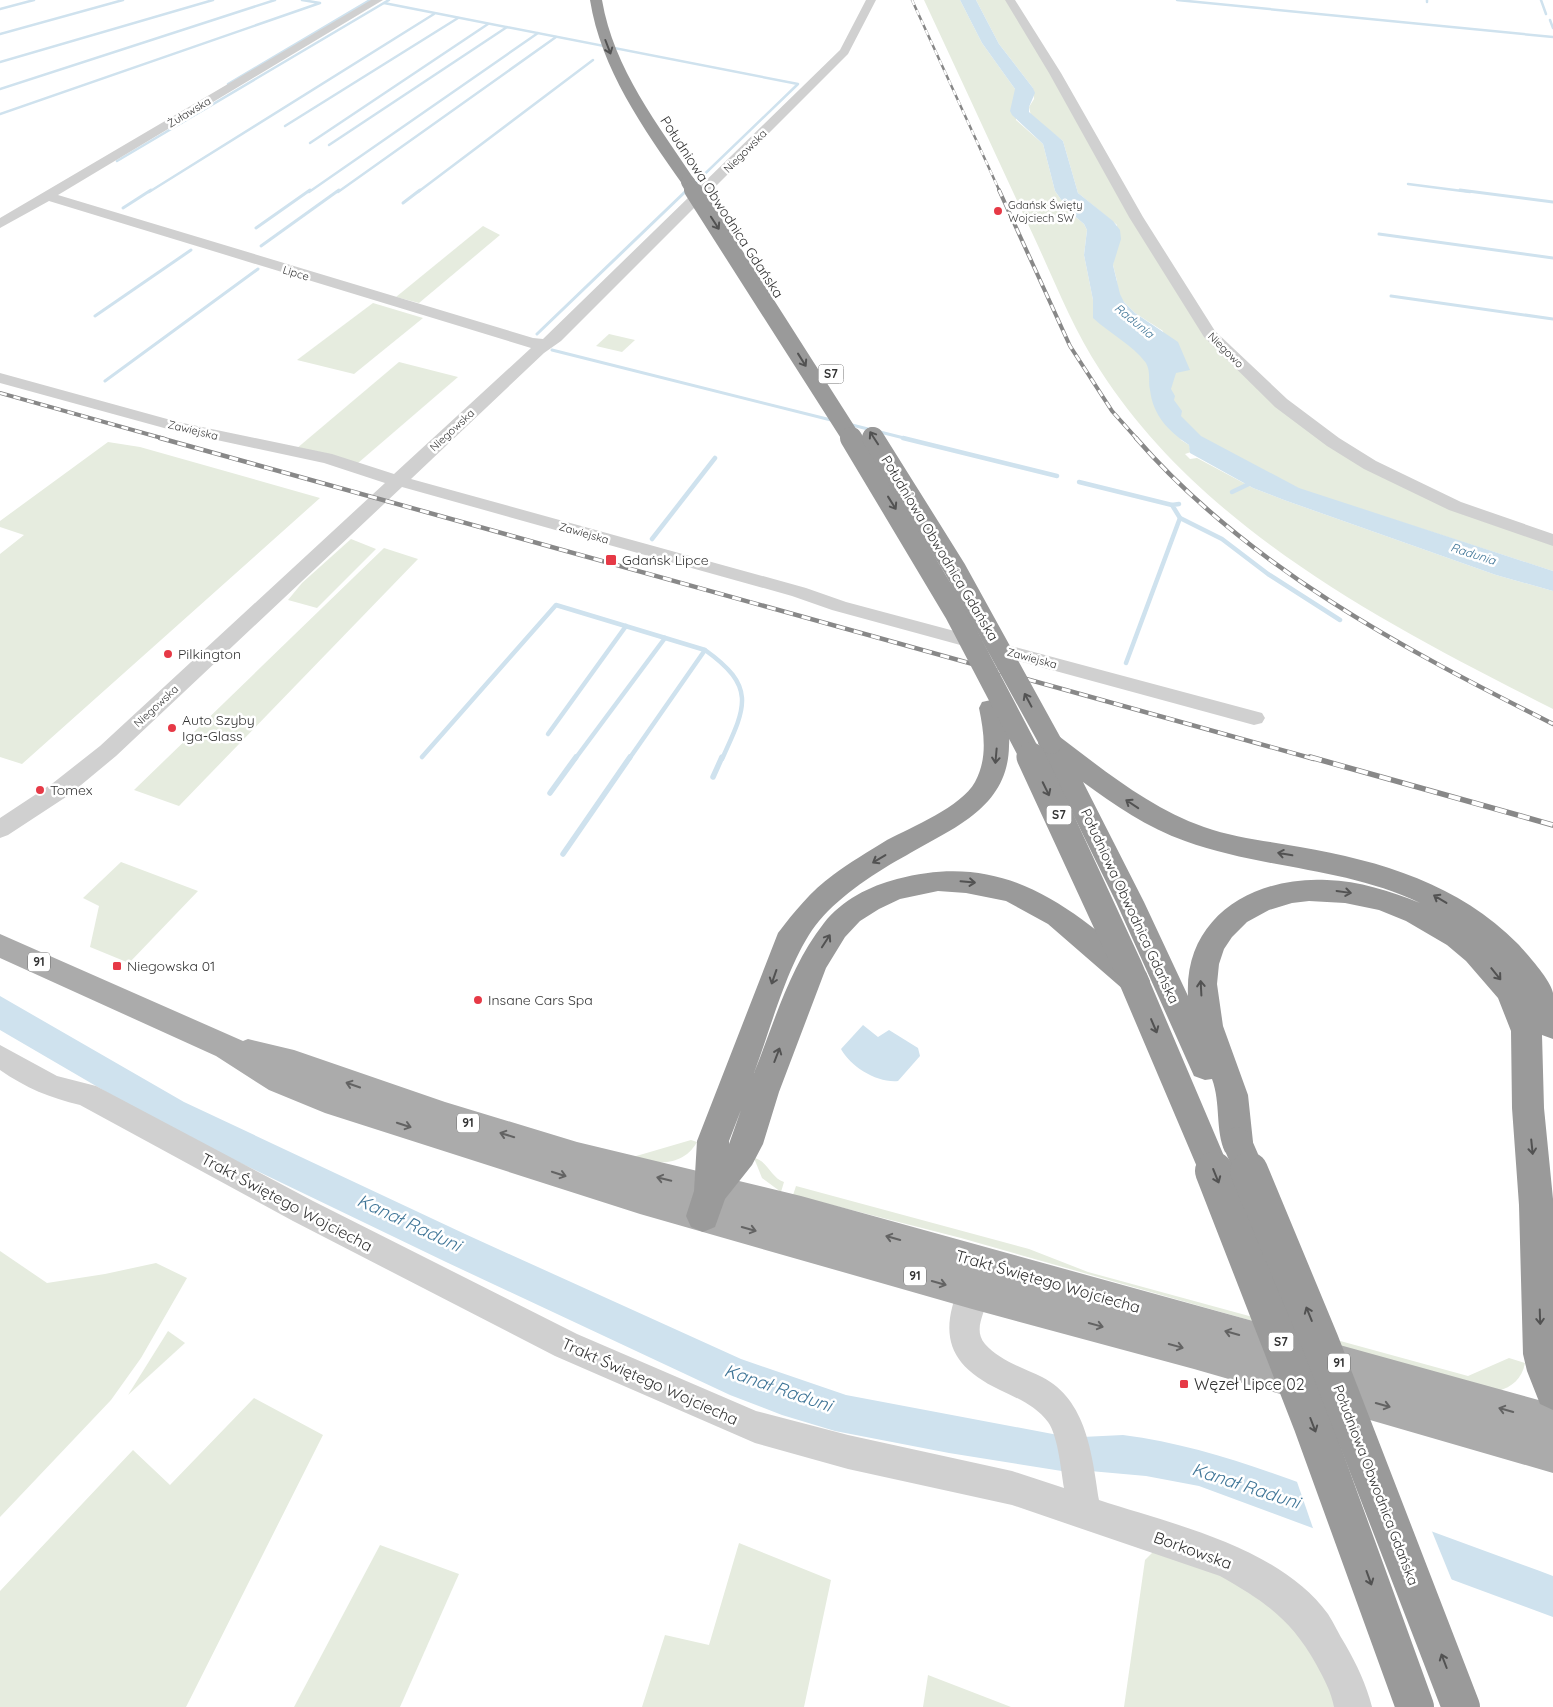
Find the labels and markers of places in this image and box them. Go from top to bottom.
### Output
place label: Gdańsk Święty Wojciech SW [1008,198,1082,225]
marker: Gdańsk Święty Wojciech SW [992,205,1004,217]
place label: Gdańsk Lipce [622,551,709,569]
marker: Gdańsk Lipce [604,553,618,567]
place label: Pilkington [178,645,241,663]
marker: Pilkington [162,648,174,660]
place label: Auto Szyby Iga-Glass [182,711,255,745]
marker: Auto Szyby Iga-Glass [166,722,178,734]
place label: Tomex [50,781,93,799]
marker: Tomex [34,784,46,796]
place label: Niegowska 01 [127,957,215,975]
marker: Niegowska 01 [111,960,123,972]
place label: Insane Cars Spa [488,991,593,1009]
marker: Insane Cars Spa [472,994,484,1006]
place label: Węzeł Lipce 02 [1194,1374,1305,1394]
marker: Węzeł Lipce 02 [1178,1378,1190,1390]

